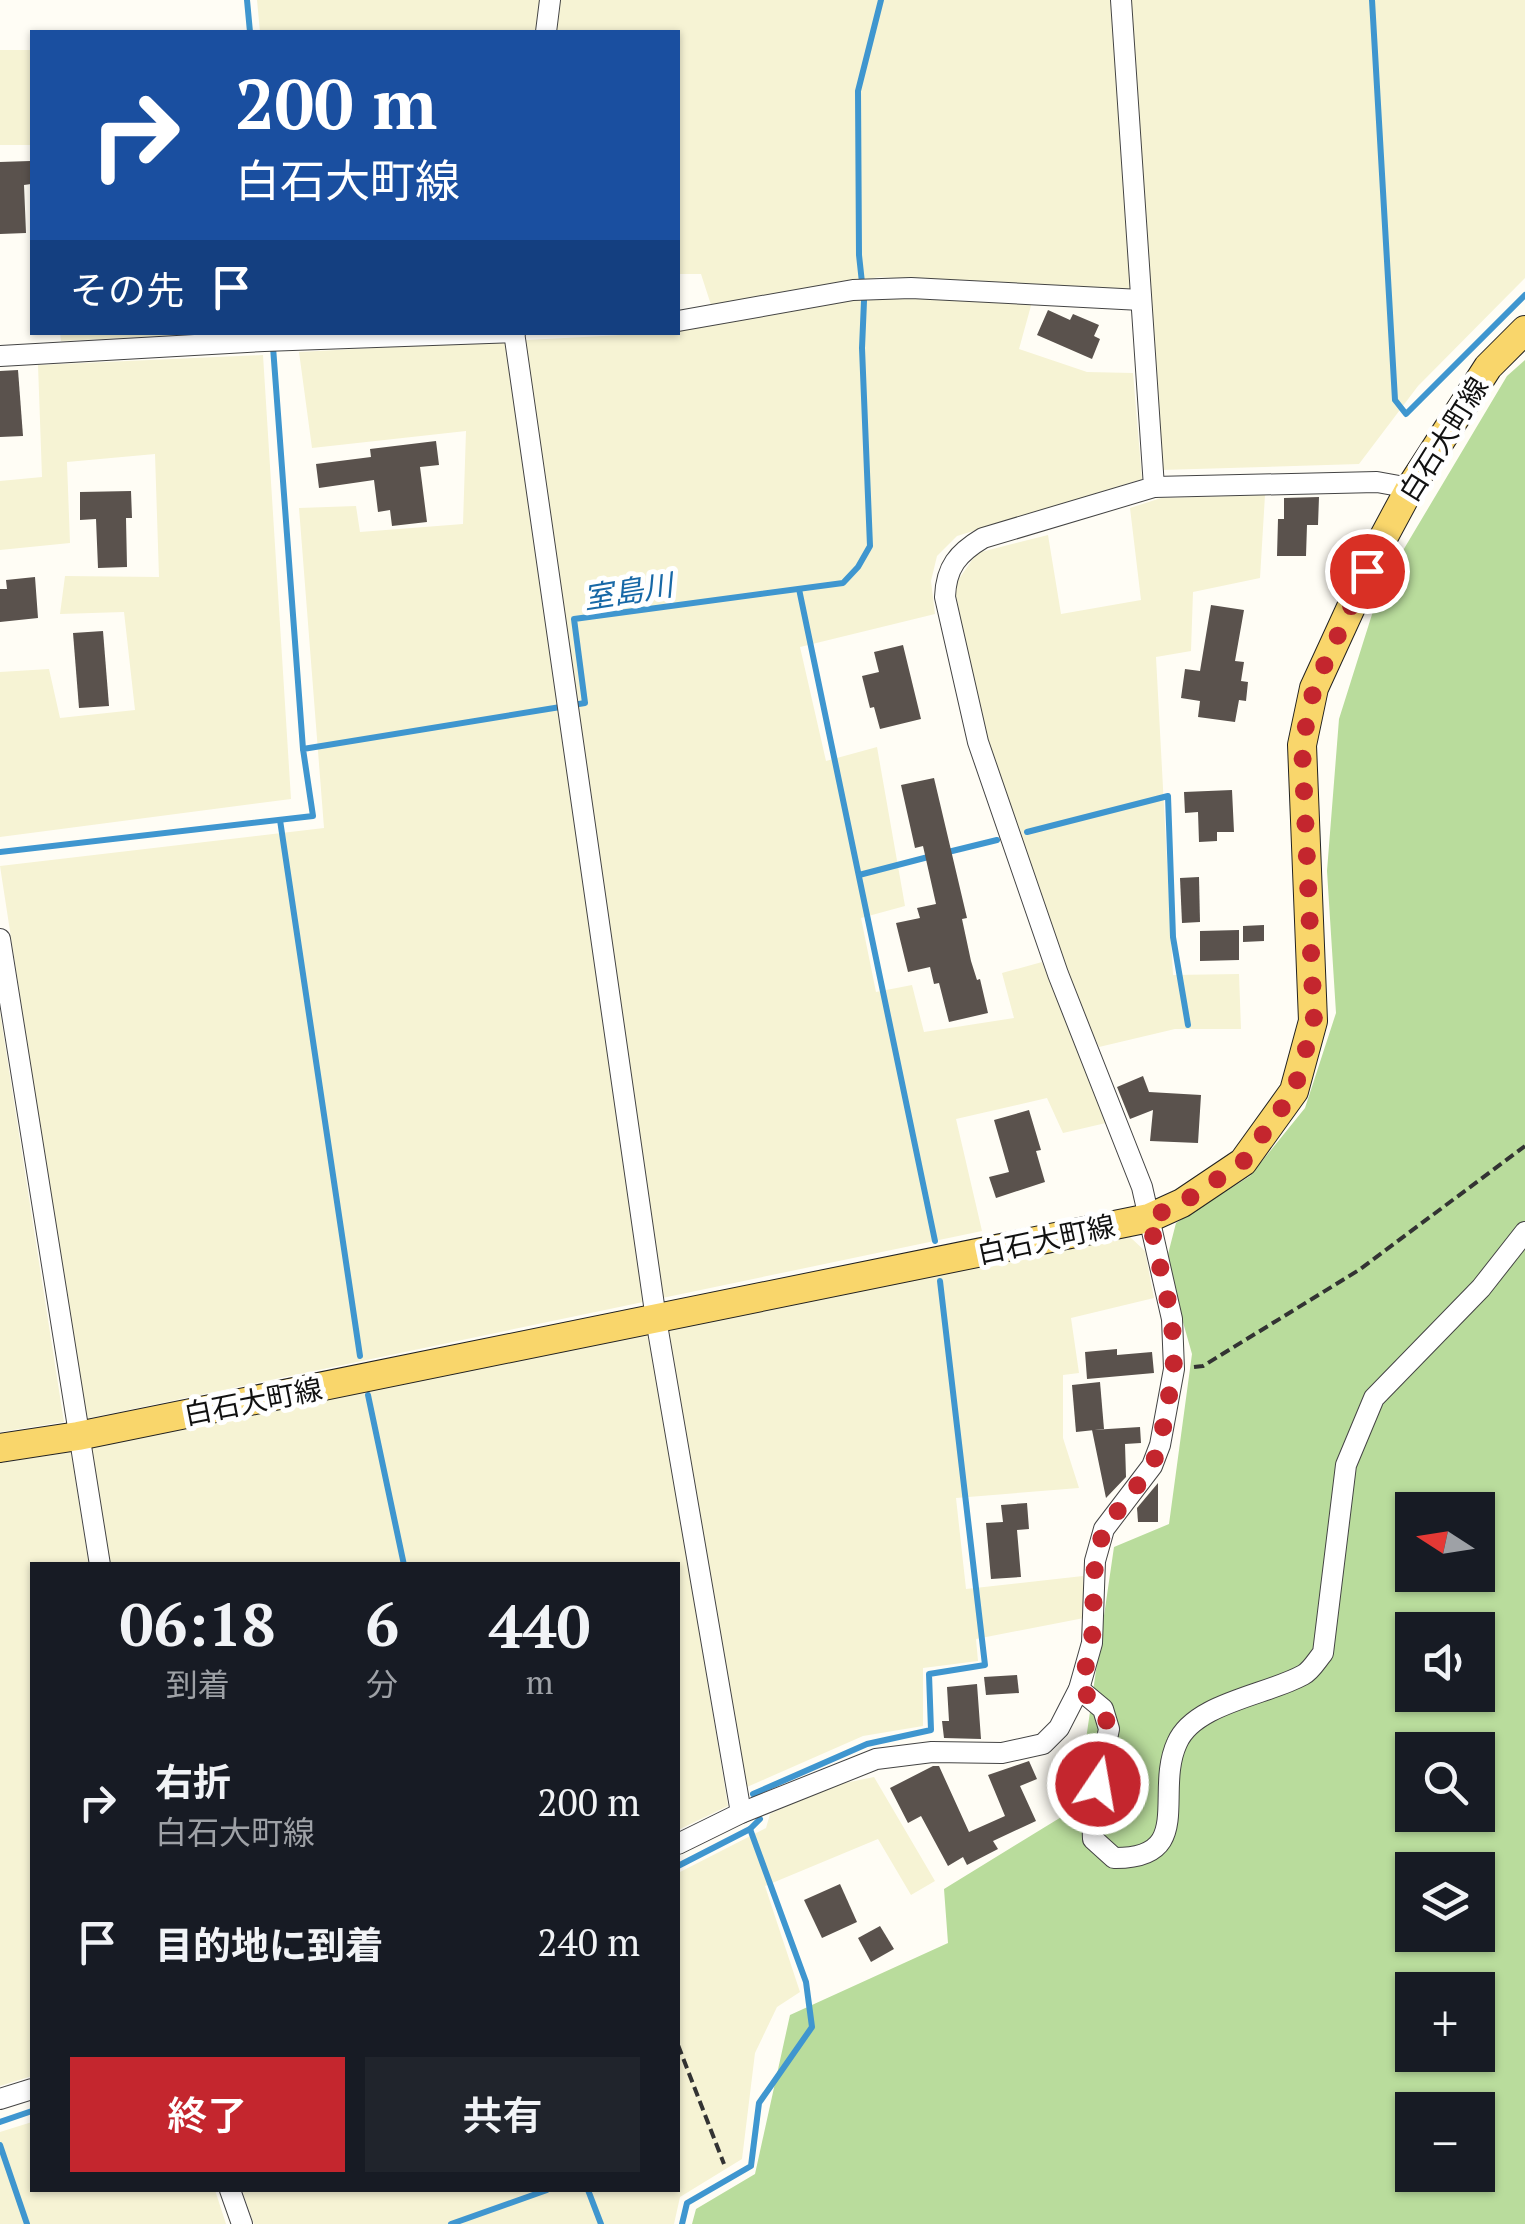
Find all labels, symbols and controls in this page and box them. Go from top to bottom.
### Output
text: 200 m [235,56,437,149]
icon: right [70,70,200,200]
text: 白石大町線 [235,150,460,210]
icon: arrive [204,260,259,315]
text: その先 [70,265,184,315]
street label: 白石大町線 [1390,370,1496,508]
pin [1325,529,1410,614]
icon: arrive [1340,544,1395,599]
water label: 室島川 [580,564,679,618]
street label: 白石大町線 [974,1206,1118,1272]
street label: 白石大町線 [181,1369,325,1433]
north arrow [1395,1492,1495,1592]
map controls [1395,1492,1495,2192]
text: 06:18 [120,1584,276,1663]
text: 6 [365,1584,399,1663]
text: 440 [489,1586,590,1665]
button: sound [1395,1612,1495,1712]
text: m [526,1661,553,1703]
text: 到着 [166,1663,230,1705]
text: 分 [366,1663,398,1705]
position arrow [1046,1732,1150,1836]
button: search [1395,1732,1495,1832]
text: 右折 [155,1757,231,1807]
icon: right [70,1775,125,1830]
text: 200 m [537,1777,640,1827]
text: 白石大町線 [155,1811,315,1853]
button: layers [1395,1852,1495,1952]
icon: arrive [70,1915,125,1970]
text: 240 m [537,1917,640,1967]
text: 目的地に到着 [155,1920,383,1970]
button: + [1395,1972,1495,2072]
button: 終了 [70,2057,345,2172]
button: 共有 [365,2057,640,2172]
button: − [1395,2092,1495,2192]

